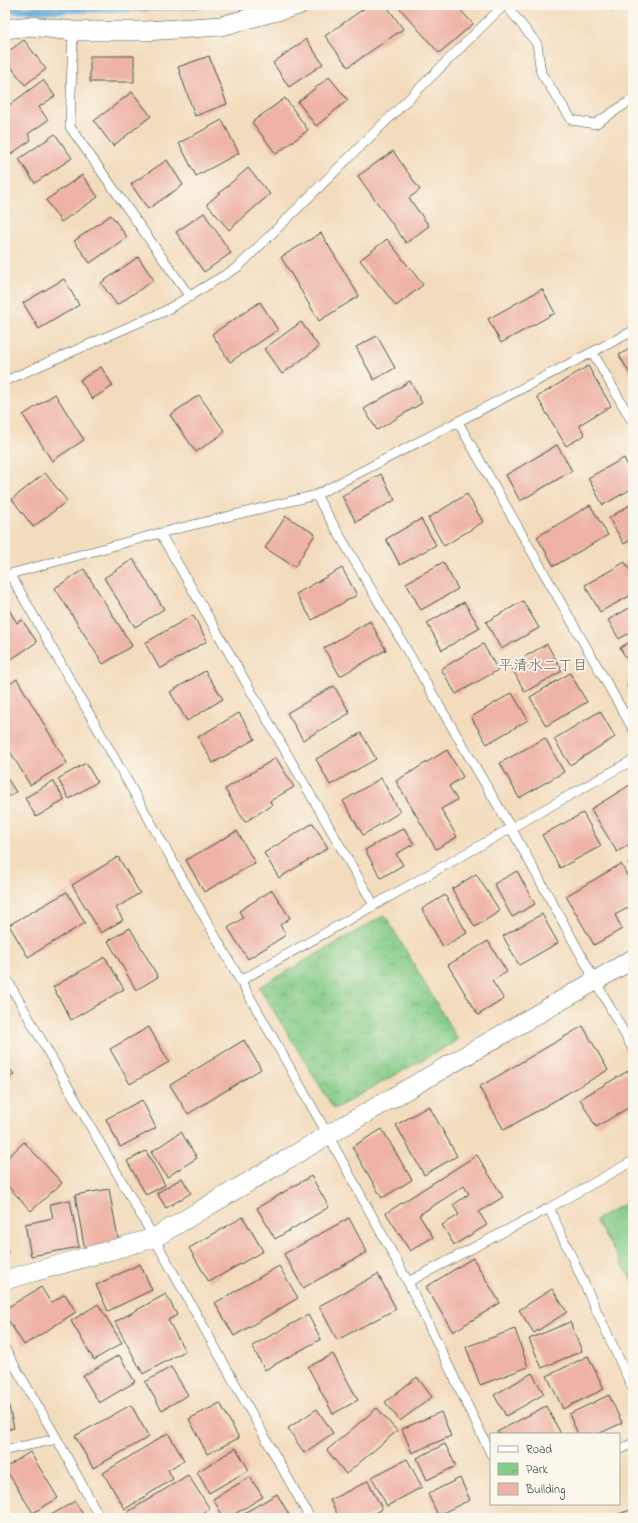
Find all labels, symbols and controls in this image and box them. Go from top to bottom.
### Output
district label: 平清水二丁目 [498,655,588,677]
legend [490,1433,620,1505]
text: Road [526,1441,552,1459]
text: Park [526,1461,548,1479]
text: Building [525,1481,565,1500]

